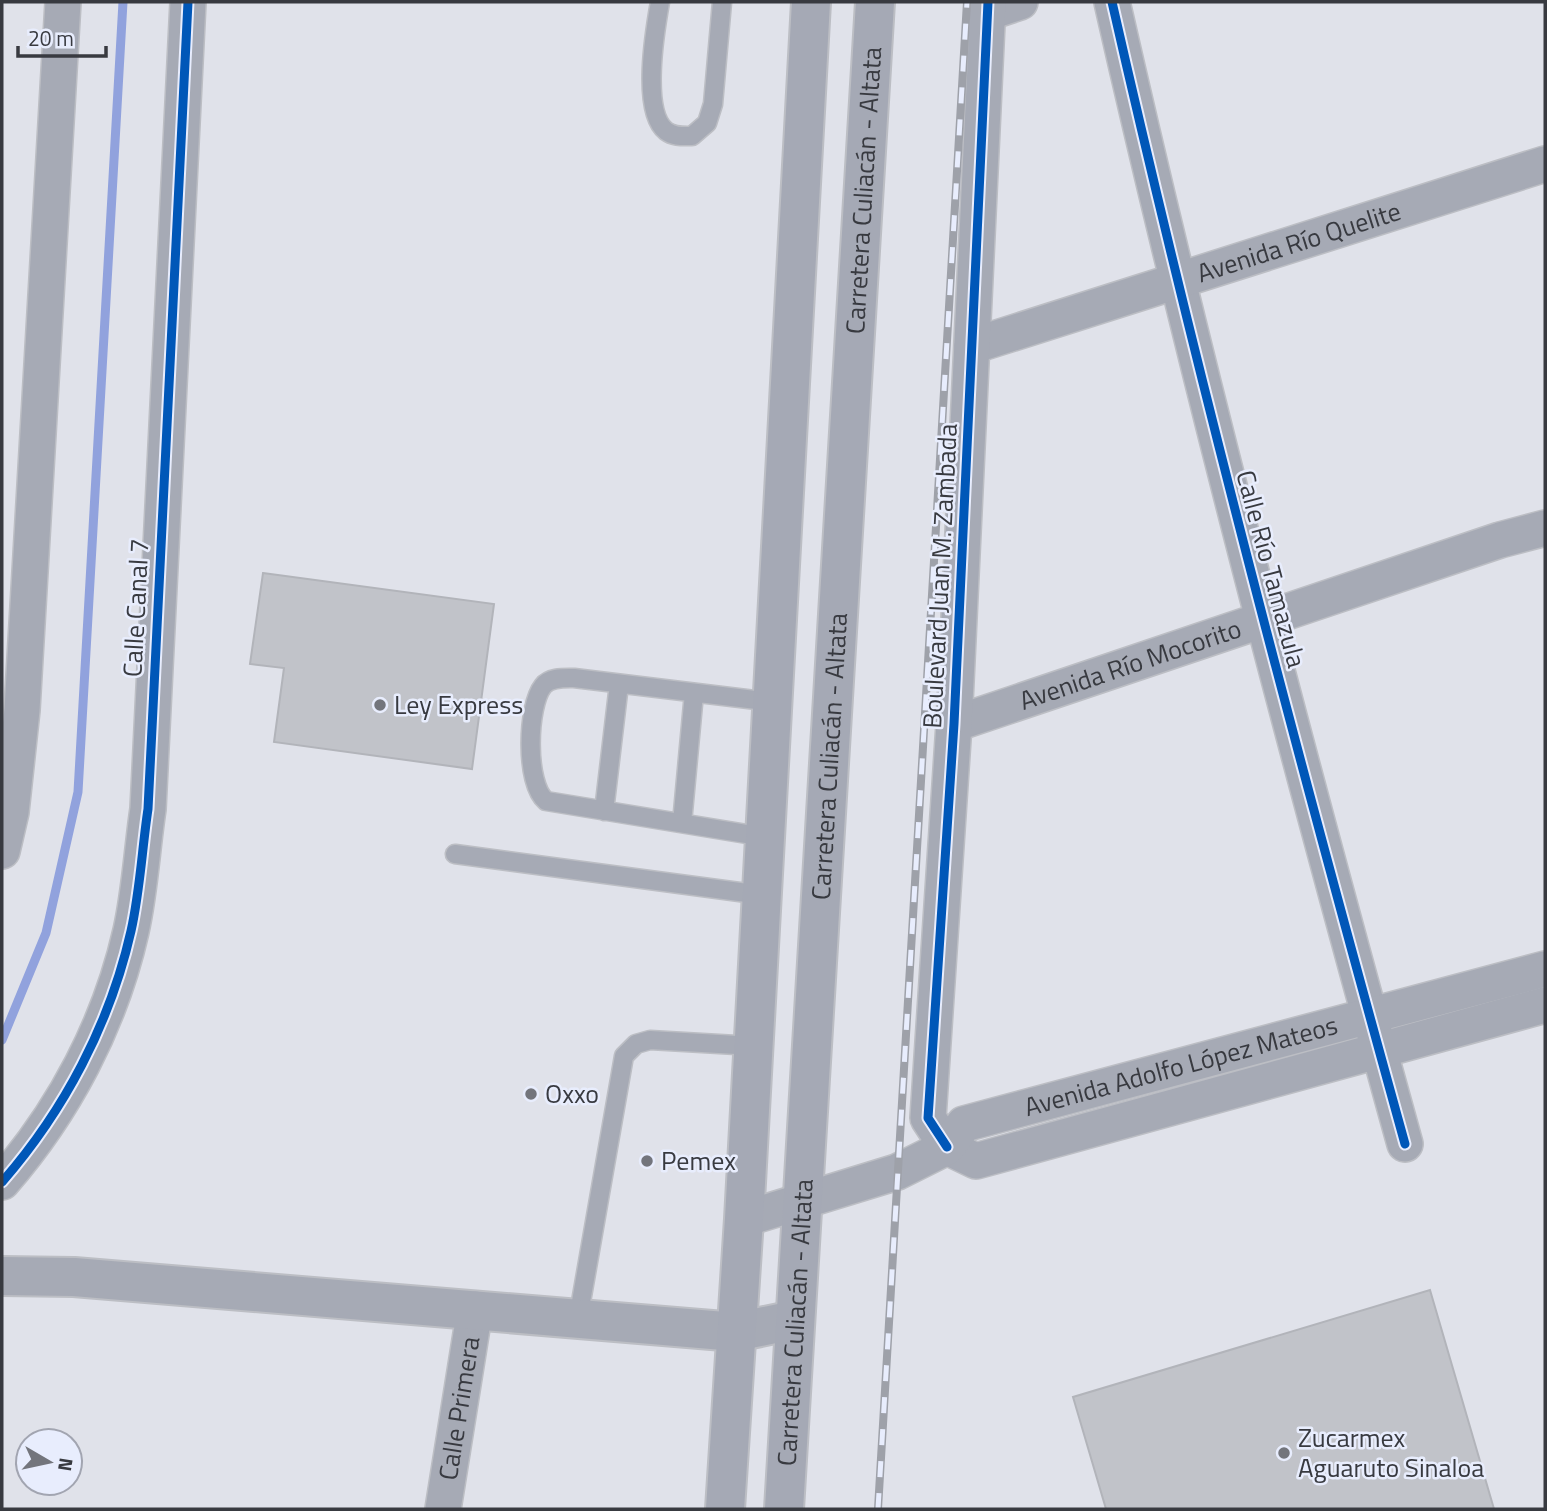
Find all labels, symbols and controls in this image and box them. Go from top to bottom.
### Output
scale bar [18,14,105,58]
text: 20 m [28,22,74,54]
street label: Carretera Culiacán - Altata [835,46,891,335]
street label: Avenida Río Quelite [1192,191,1406,292]
street label: Boulevard Juan M. Zambada [912,422,967,729]
street label: Calle Río Tamazula [1226,466,1317,672]
street label: Calle Canal 7 [112,538,159,678]
street label: Avenida Río Mocorito [1014,609,1246,720]
street label: Carretera Culiacán - Altata [801,612,857,901]
place label: Ley Express [394,685,523,724]
marker: Ley Express [372,697,388,713]
street label: Avenida Adolfo López Mateos [1020,1005,1342,1126]
place label: Oxxo [545,1074,599,1113]
marker: Oxxo [523,1086,539,1102]
place label: Pemex [661,1141,736,1180]
marker: Pemex [639,1153,655,1169]
street label: Carretera Culiacán - Altata [767,1178,823,1467]
street label: Calle Primera [428,1333,489,1483]
place label: Zucarmex Aguaruto Sinaloa [1298,1418,1484,1487]
north arrow [14,1427,84,1497]
marker: Zucarmex Aguaruto Sinaloa [1276,1445,1292,1461]
text: N [51,1456,82,1474]

